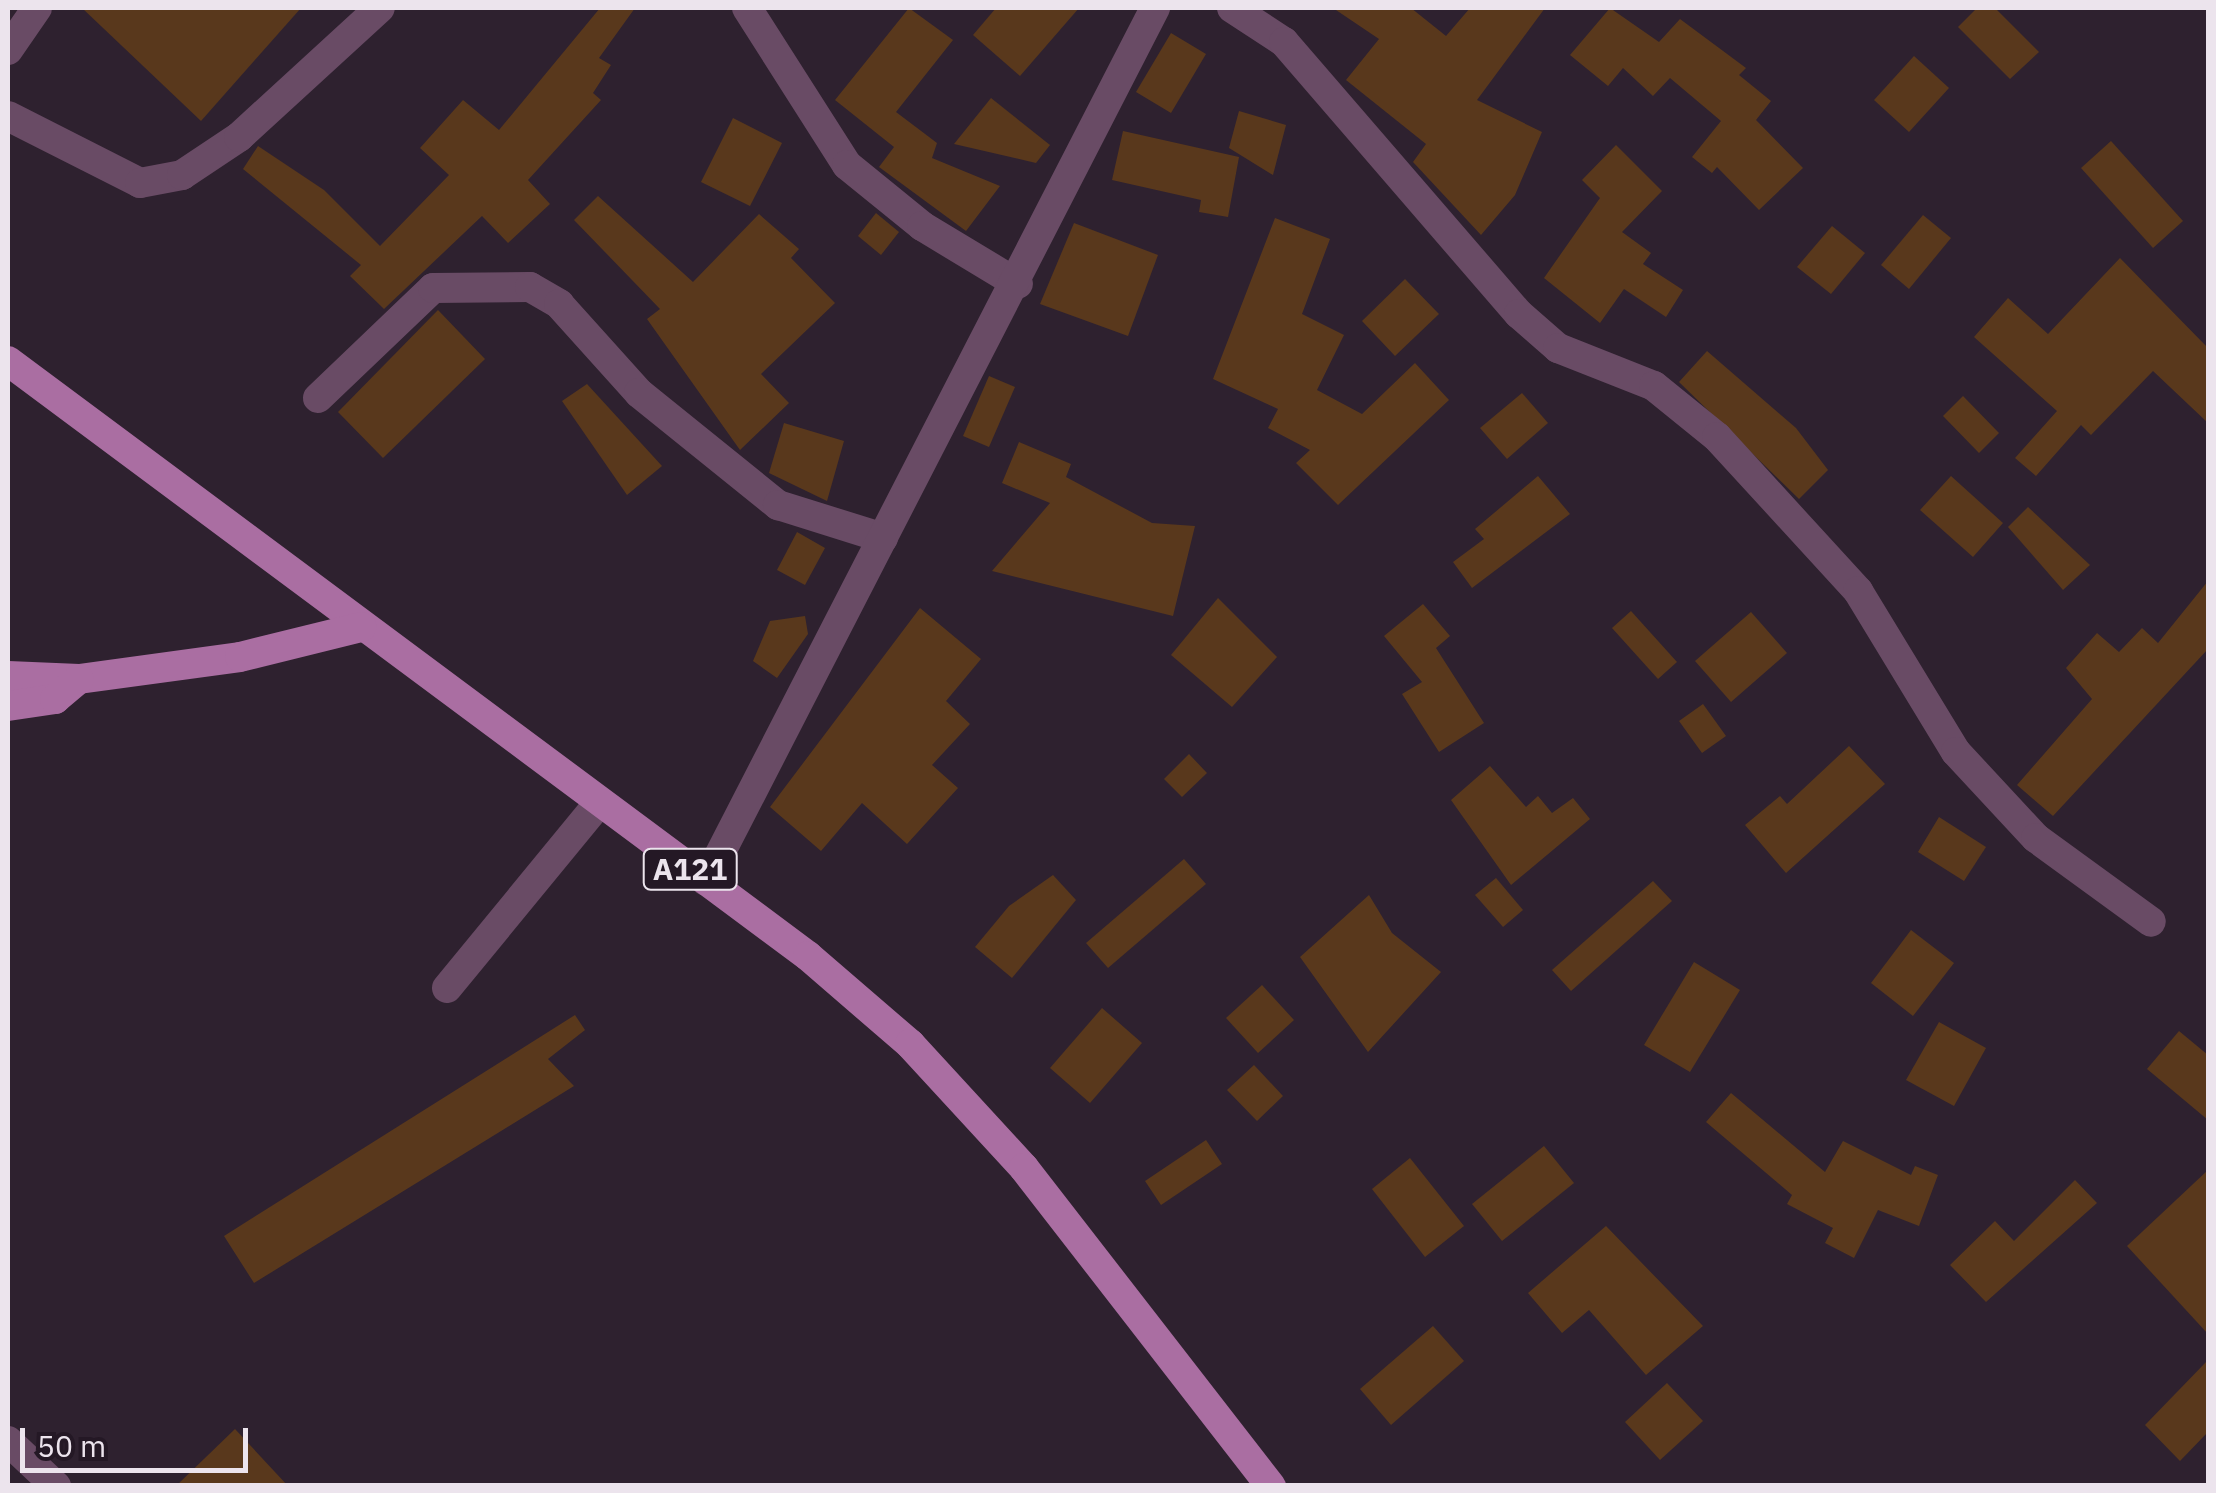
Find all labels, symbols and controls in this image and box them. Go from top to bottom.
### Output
road number: A121 [642,844,738,894]
scale bar [25,1408,252,1470]
text: 50 m [37,1426,106,1465]

